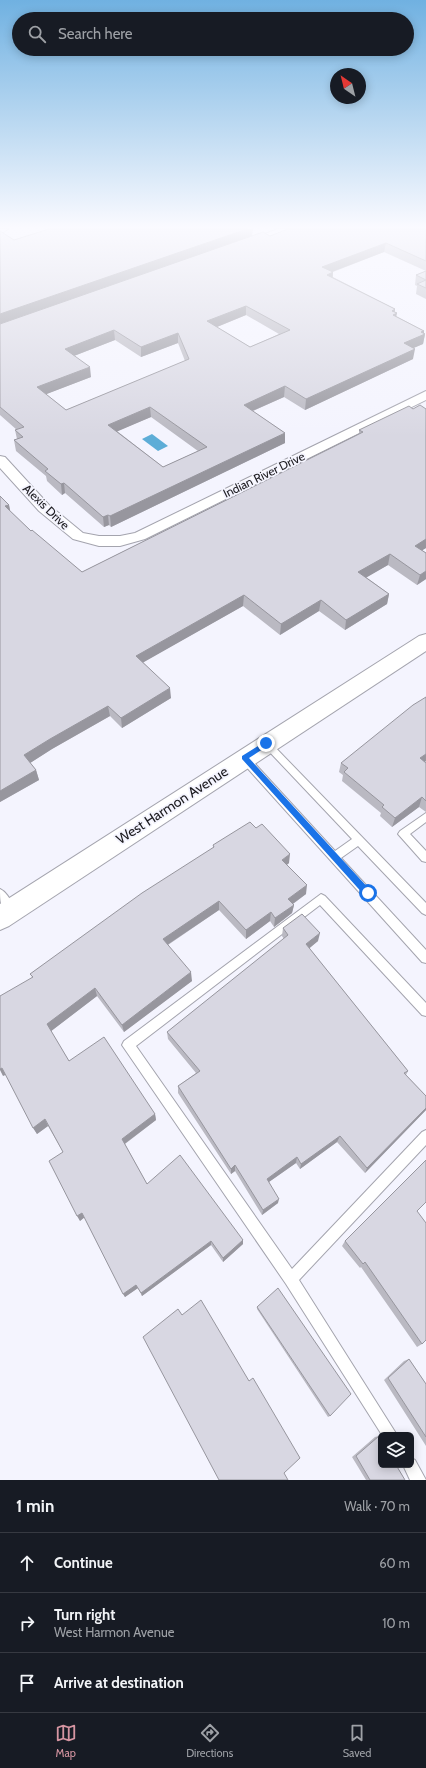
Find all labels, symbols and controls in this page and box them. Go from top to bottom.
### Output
search box [12,12,414,56]
icon: search [26,23,48,45]
text: Search here [58,25,133,43]
north arrow [330,68,366,104]
street label: Indian River Drive [220,448,307,501]
street label: Alexis Drive [20,481,73,533]
route end [257,734,275,752]
street label: West Harmon Avenue [113,762,231,848]
route start [359,884,377,902]
map controls [378,1432,414,1468]
button: layers [378,1432,414,1468]
text: 1 min [16,1496,54,1516]
text: Walk · 70 m [344,1498,410,1514]
icon: ahead [16,1552,38,1574]
text: Continue [54,1554,113,1572]
text: 60 m [379,1555,410,1571]
text: Turn right [54,1606,115,1624]
icon: right [16,1612,38,1634]
text: 10 m [382,1615,410,1631]
text: West Harmon Avenue [54,1624,175,1640]
icon: arrive [16,1672,38,1694]
text: Arrive at destination [54,1674,184,1692]
tab: Map [55,1722,77,1760]
tab: Directions [186,1722,233,1760]
tab: Saved [343,1722,371,1760]

